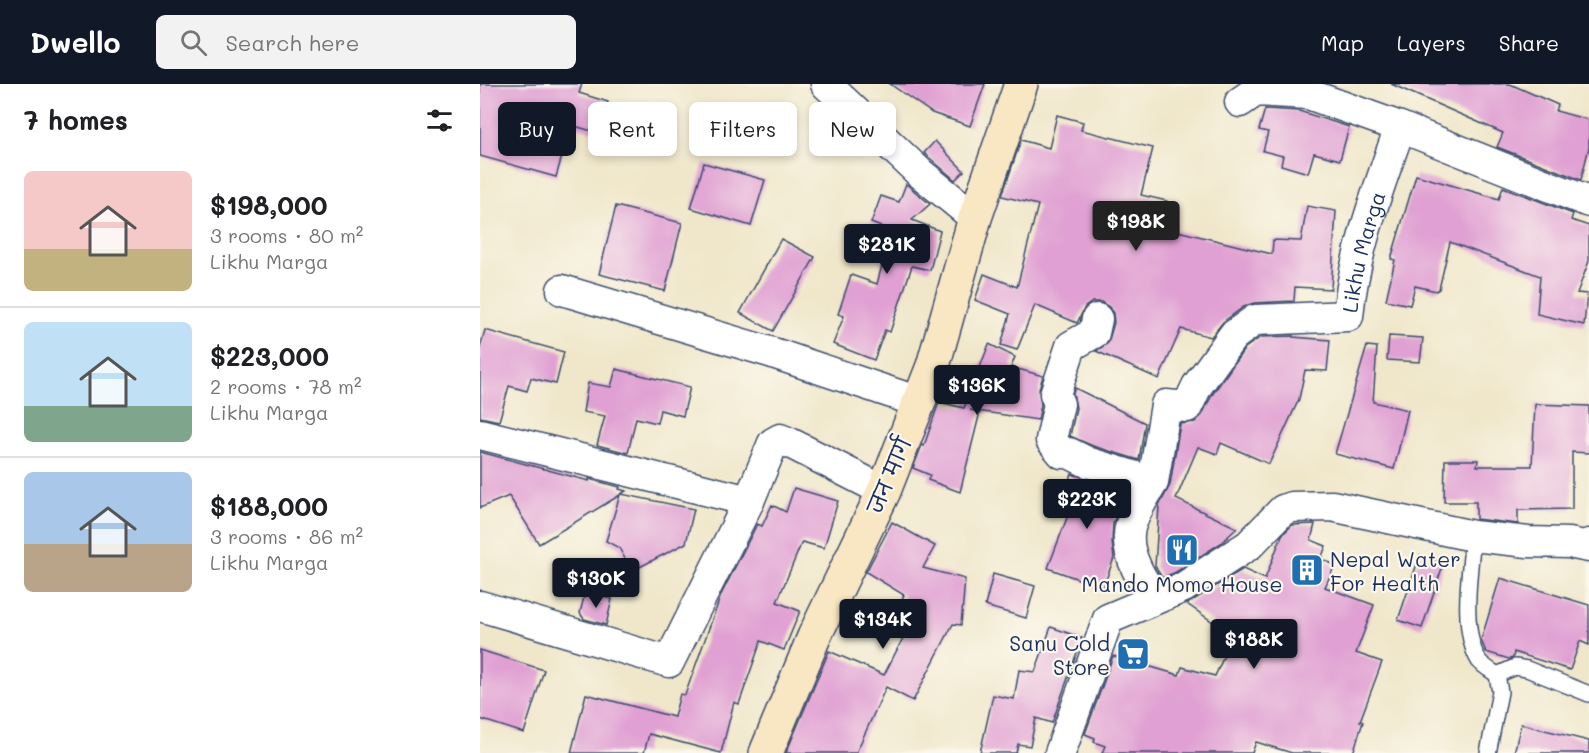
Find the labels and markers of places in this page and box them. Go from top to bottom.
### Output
pin: $198K [1094,201,1178,252]
pin: $281K [845,224,929,275]
pin: $136K [935,365,1019,416]
pin: $223K [1045,479,1129,530]
restaurant icon: Mando Momo House [1164,532,1200,568]
place label: Nepal Water For Health [1330,545,1461,596]
building icon: Nepal Water For Health [1289,552,1325,588]
pin: $130K [554,558,638,609]
place label: Mando Momo House [1081,570,1283,597]
pin: $134K [841,599,925,650]
pin: $188K [1212,619,1296,670]
place label: Sanu Cold Store [1009,629,1110,680]
supermarket icon: Sanu Cold Store [1115,636,1151,672]

